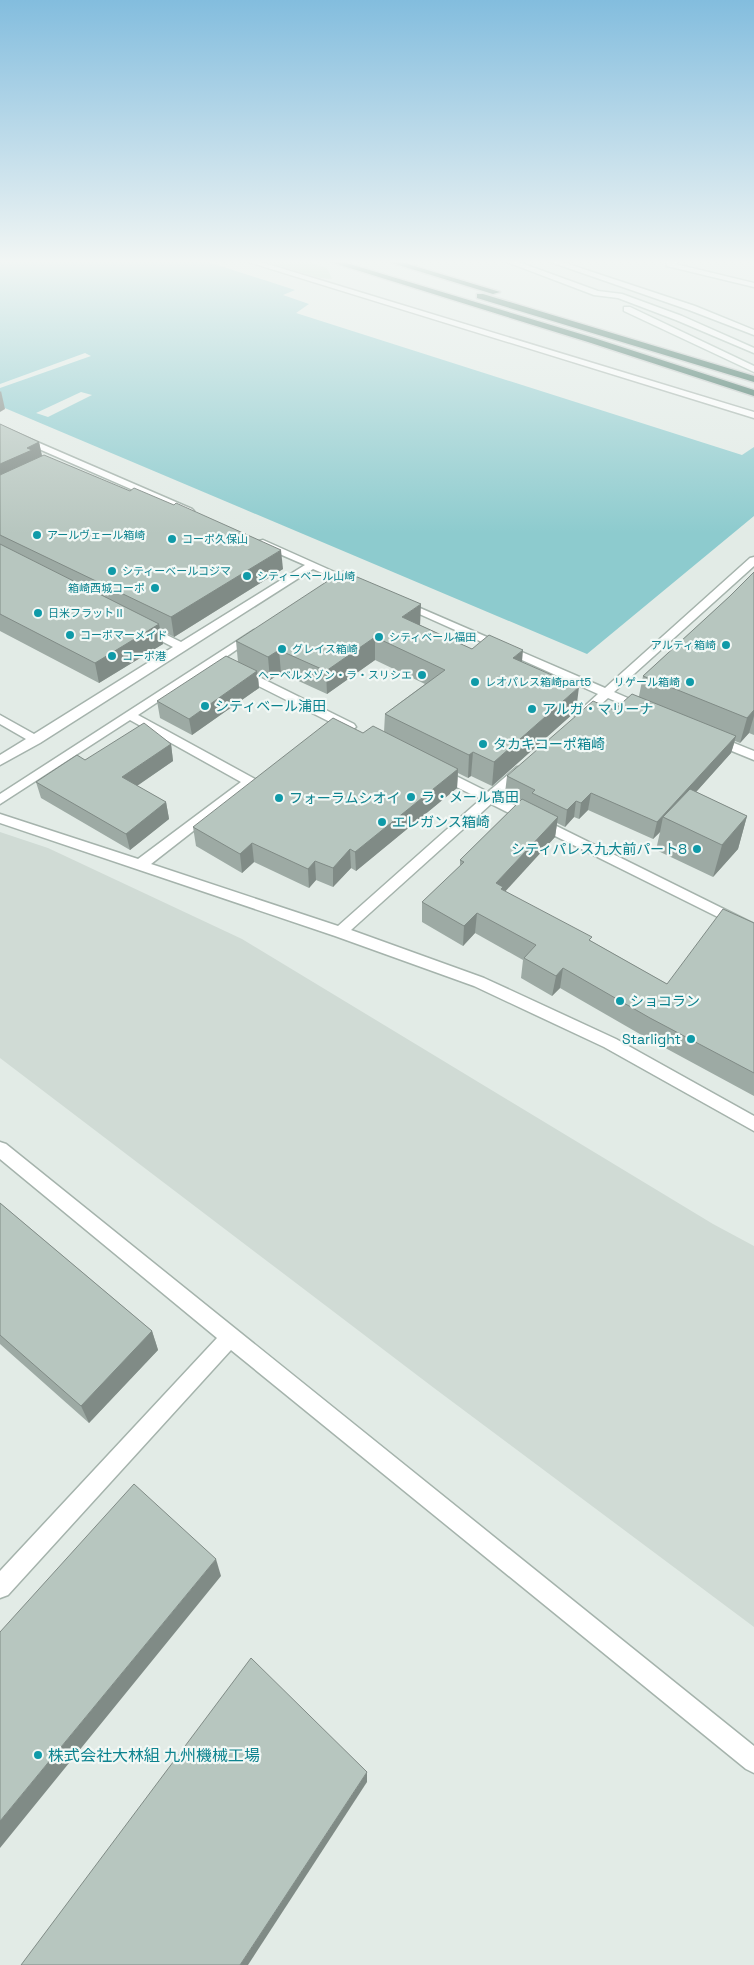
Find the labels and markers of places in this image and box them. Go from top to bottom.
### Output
place label: アールヴェール箱崎 [47,528,145,542]
marker: アールヴェール箱崎 [31,529,43,541]
place label: コーポ久保山 [182,532,248,546]
marker: コーポ久保山 [166,533,178,545]
place label: シティーベールコジマ [122,564,231,578]
marker: シティーベールコジマ [106,565,118,577]
place label: シティーベール山崎 [257,569,355,583]
marker: シティーベール山崎 [241,570,253,582]
place label: 箱崎西城コーポ [68,581,145,595]
marker: 箱崎西城コーポ [149,582,161,594]
place label: 日米フラットⅡ [48,606,125,620]
marker: 日米フラットⅡ [32,607,44,619]
place label: コーポマーメイド [80,628,168,642]
marker: コーポマーメイド [64,629,76,641]
place label: シティベール福田 [389,630,476,644]
marker: シティベール福田 [373,631,385,643]
place label: アルティ箱崎 [651,638,716,652]
marker: アルティ箱崎 [720,639,732,651]
place label: グレイス箱崎 [292,642,358,656]
marker: グレイス箱崎 [276,643,288,655]
place label: コーポ港 [122,649,166,663]
marker: コーポ港 [106,650,118,662]
place label: ヘーベルメゾン・ラ・スリシエ [258,668,412,682]
marker: ヘーベルメゾン・ラ・スリシエ [416,669,428,681]
place label: レオパレス箱崎part5 [485,675,592,689]
place label: リゲール箱崎 [614,675,680,689]
marker: レオパレス箱崎part5 [469,676,481,688]
marker: リゲール箱崎 [684,676,696,688]
place label: シティベール浦田 [215,697,326,715]
marker: シティベール浦田 [199,700,211,712]
place label: アルガ・マリーナ [542,700,653,718]
marker: アルガ・マリーナ [526,703,538,715]
place label: タカキコーポ箱崎 [493,735,605,753]
marker: タカキコーポ箱崎 [477,738,489,750]
place label: ラ・メール髙田 [421,788,519,806]
place label: フォーラムシオイ [289,789,401,807]
marker: ラ・メール髙田 [405,791,417,803]
marker: フォーラムシオイ [273,792,285,804]
place label: エレガンス箱崎 [392,813,490,831]
marker: エレガンス箱崎 [376,816,388,828]
place label: シティパレス九大前パート8 [511,840,687,858]
marker: シティパレス九大前パート8 [691,843,703,855]
place label: ショコラン [630,992,700,1010]
marker: ショコラン [614,995,626,1007]
place label: Starlight [622,1030,681,1048]
marker: Starlight [685,1033,697,1045]
place label: 株式会社大林組 九州機械工場 [48,1745,260,1766]
marker: 株式会社大林組 九州機械工場 [32,1749,44,1761]

